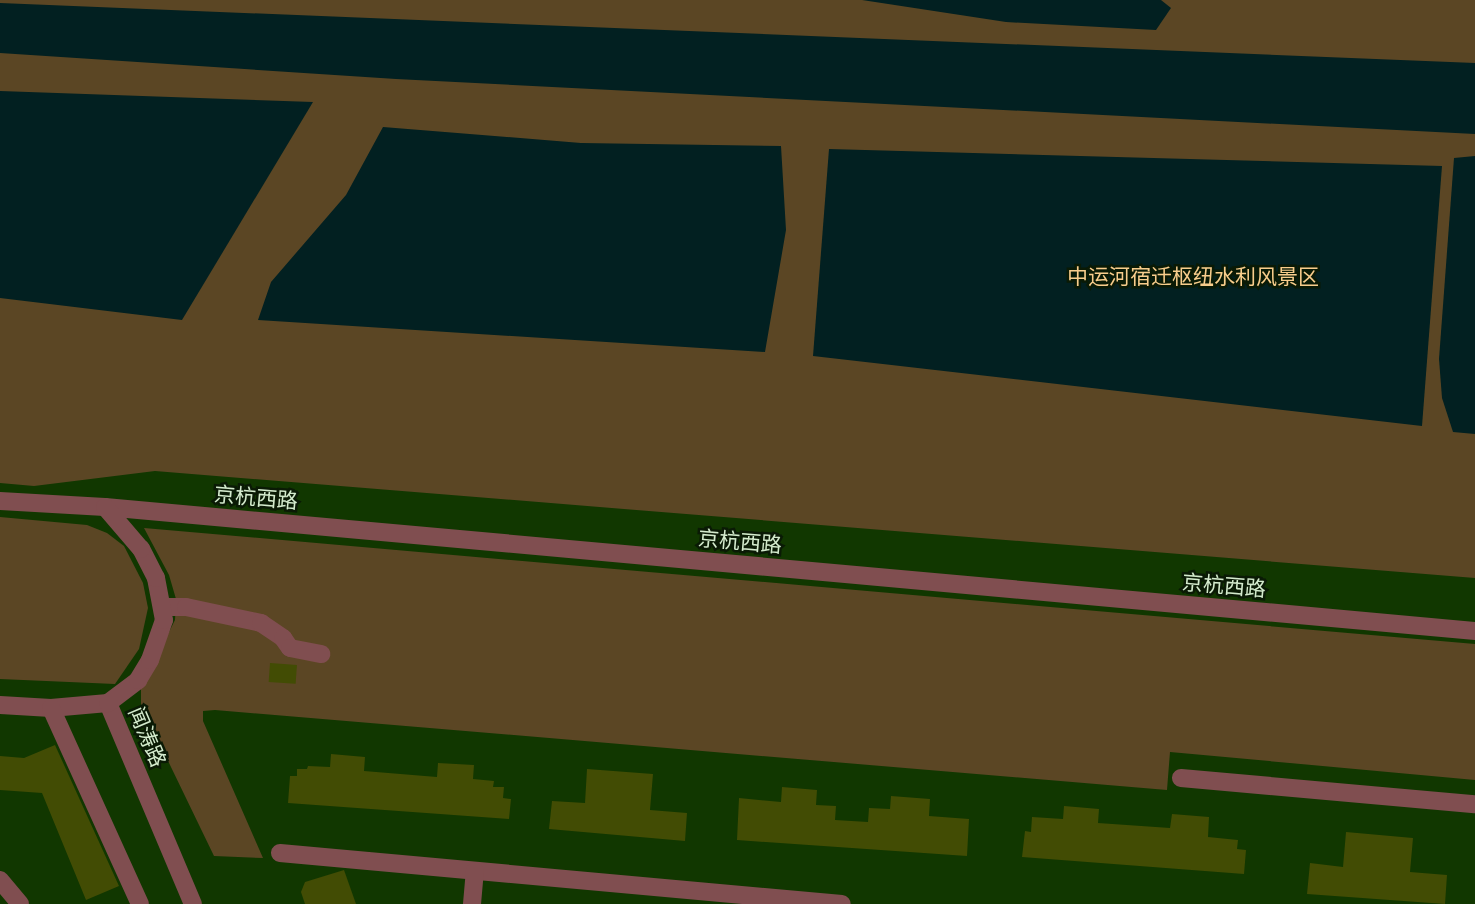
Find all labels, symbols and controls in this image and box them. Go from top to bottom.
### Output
park label: 中运河宿迁枢纽水利风景区 [1067,264,1319,290]
street label: 京杭西路 [213,482,299,514]
street label: 京杭西路 [697,526,783,558]
street label: 京杭西路 [1181,570,1267,602]
street label: 闻涛路 [123,703,171,771]

